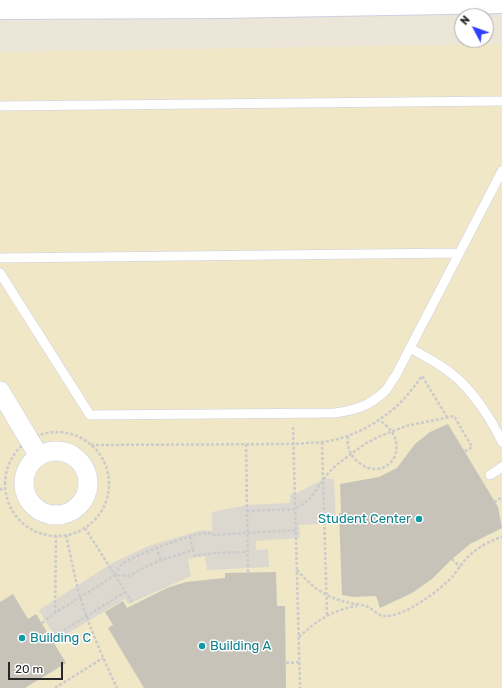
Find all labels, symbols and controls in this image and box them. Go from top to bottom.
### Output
north arrow [454,8,494,48]
text: N [458,13,473,28]
place label: Student Center [318,511,411,527]
marker: Student Center [414,514,424,524]
place label: Building C [30,630,91,646]
marker: Building C [17,633,27,643]
place label: Building A [210,638,271,654]
marker: Building A [197,641,207,651]
scale bar [10,654,65,680]
text: 20 m [15,662,43,676]

